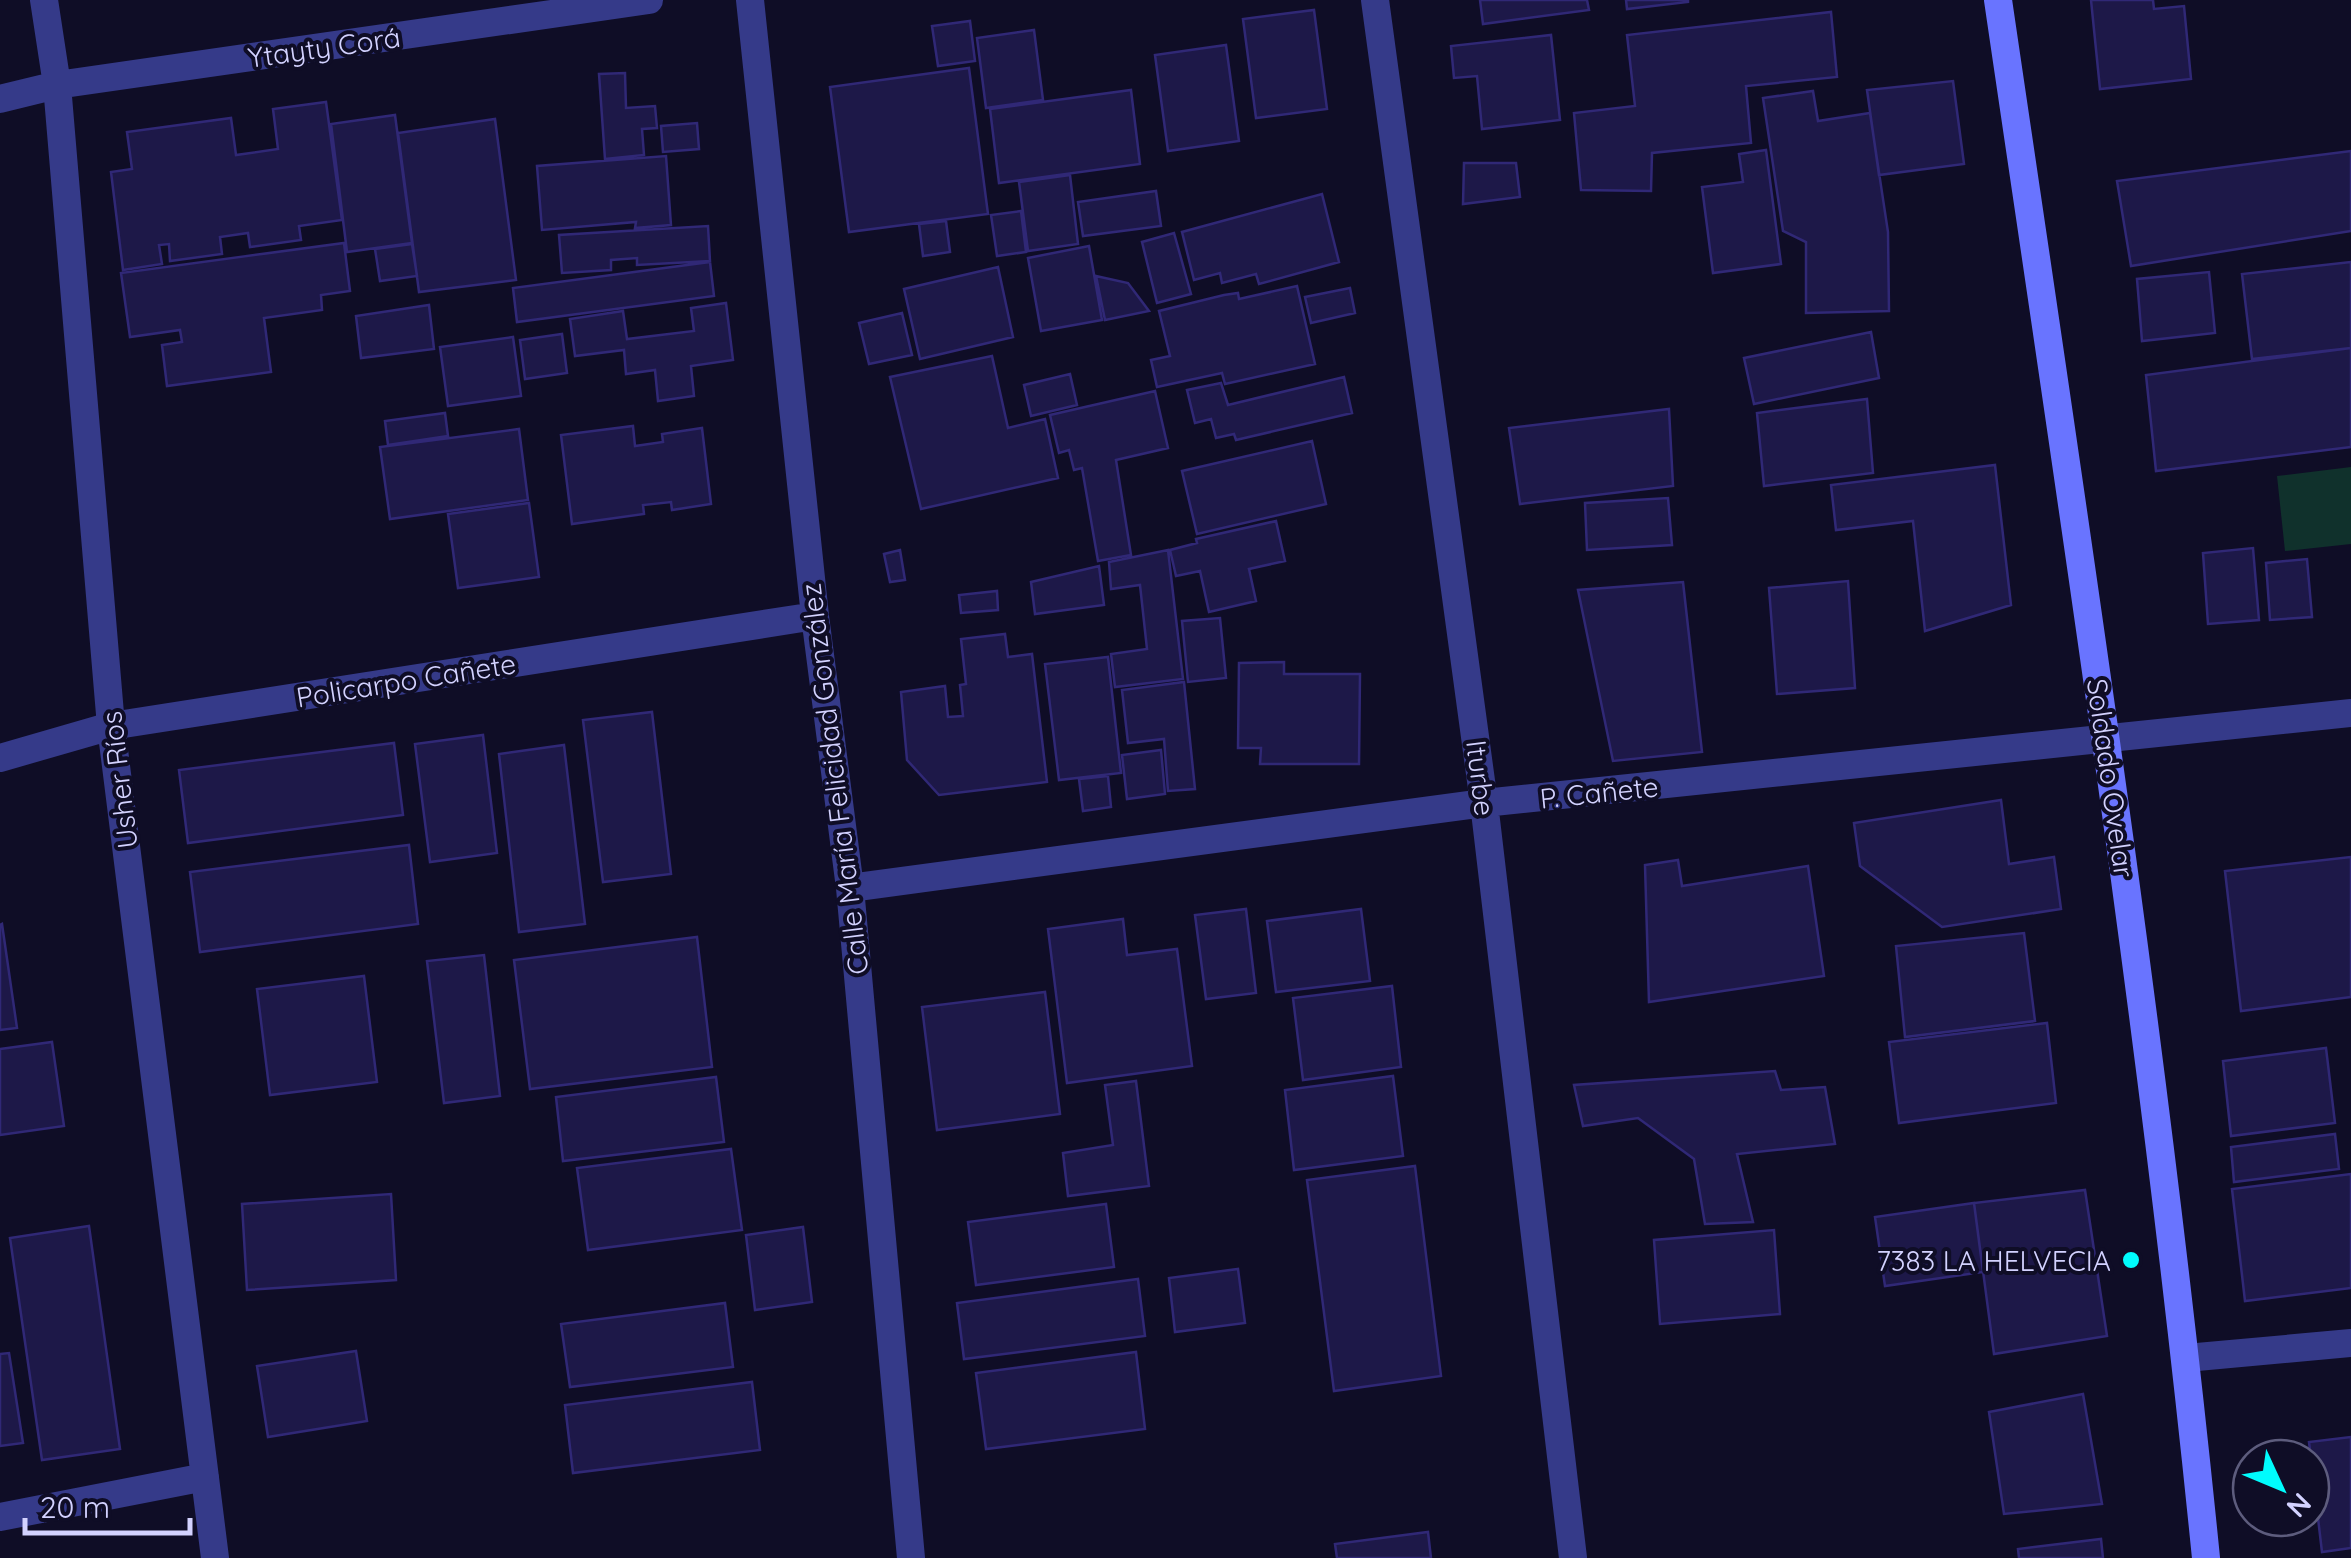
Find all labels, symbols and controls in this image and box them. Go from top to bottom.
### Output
street label: Ytayty Corá [245,19,403,75]
street label: Calle María Felicidad González [793,581,875,977]
street label: Policarpo Cañete [294,645,518,715]
street label: Soldado Ovelar [2080,676,2142,880]
street label: Usher Ríos [93,709,145,851]
street label: Iturbe [1459,738,1503,818]
street label: P. Cañete [1538,768,1660,816]
place label: 7383 LA HELVECIA [1876,1243,2111,1278]
marker: 7383 LA HELVECIA [2120,1249,2142,1271]
north arrow [2231,1438,2331,1538]
scale bar [25,1473,190,1535]
text: N [2280,1486,2319,1525]
text: 20 m [40,1488,110,1526]

